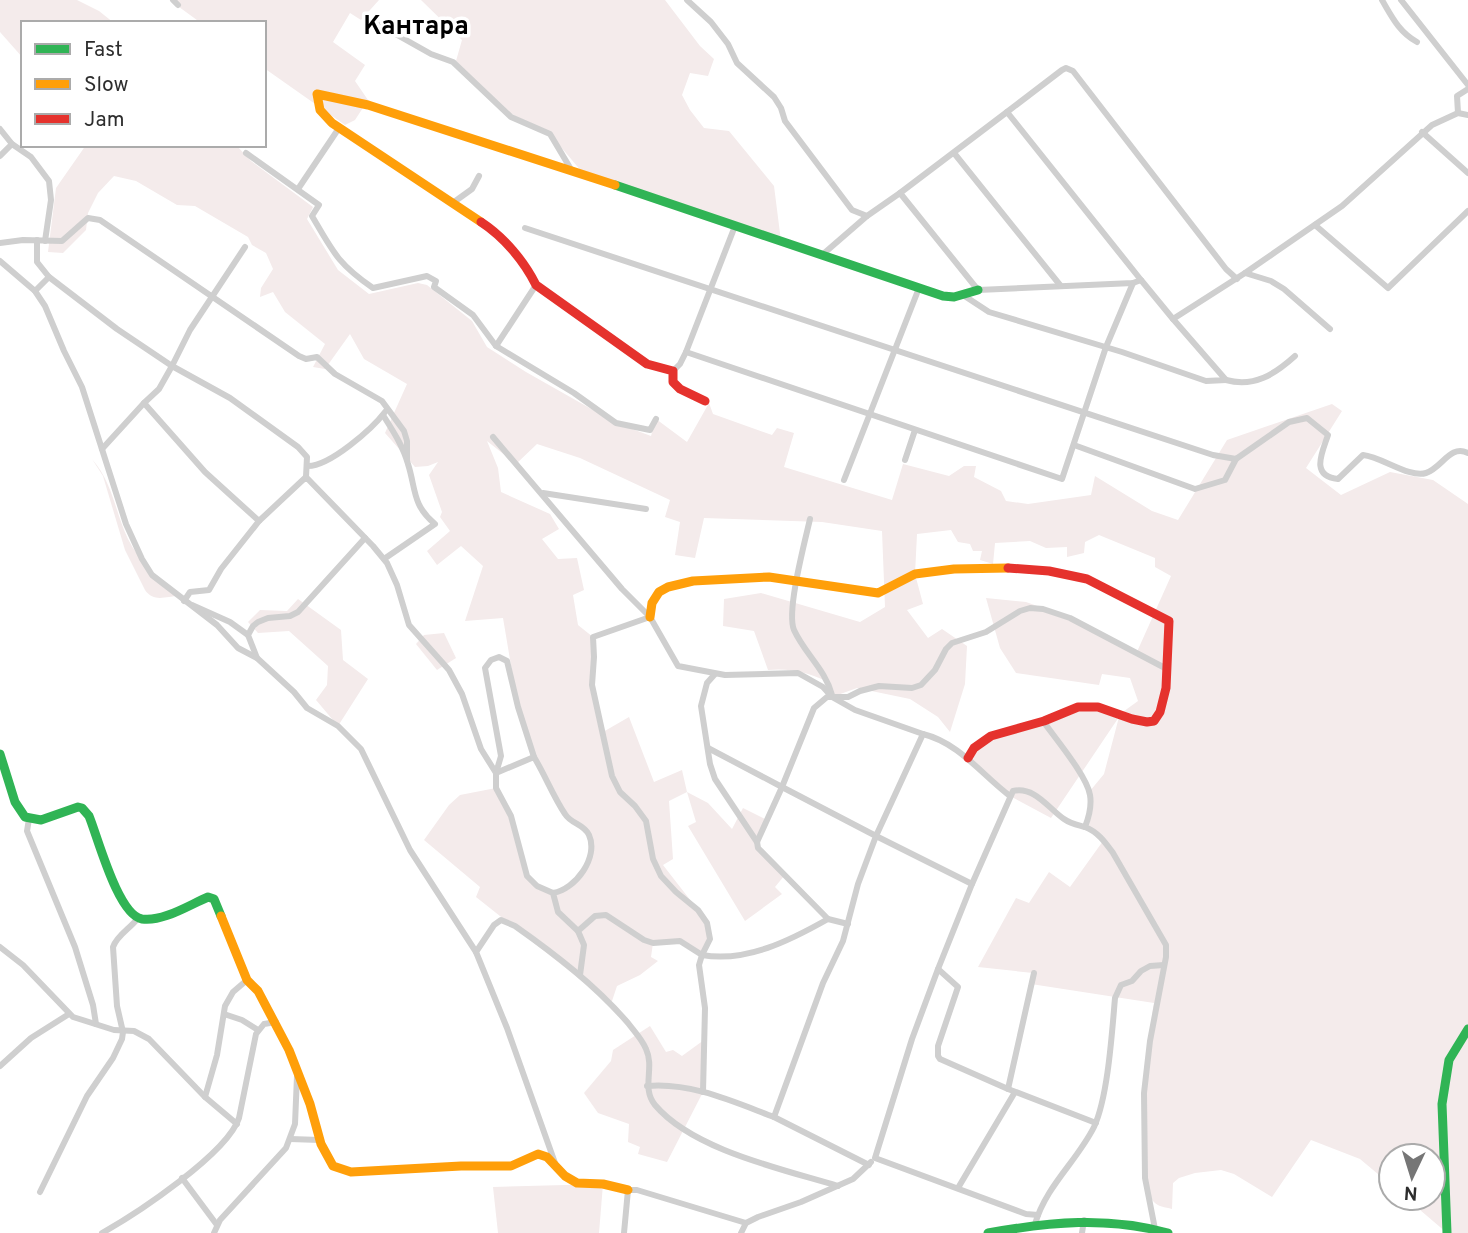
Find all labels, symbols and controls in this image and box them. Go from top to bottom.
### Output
district label: Кантара [363,11,469,44]
legend [21,21,266,147]
text: Fast [84,37,123,64]
text: Slow [84,72,129,99]
text: Jam [84,107,125,134]
north arrow [1377,1142,1447,1212]
text: N [1403,1180,1419,1204]

